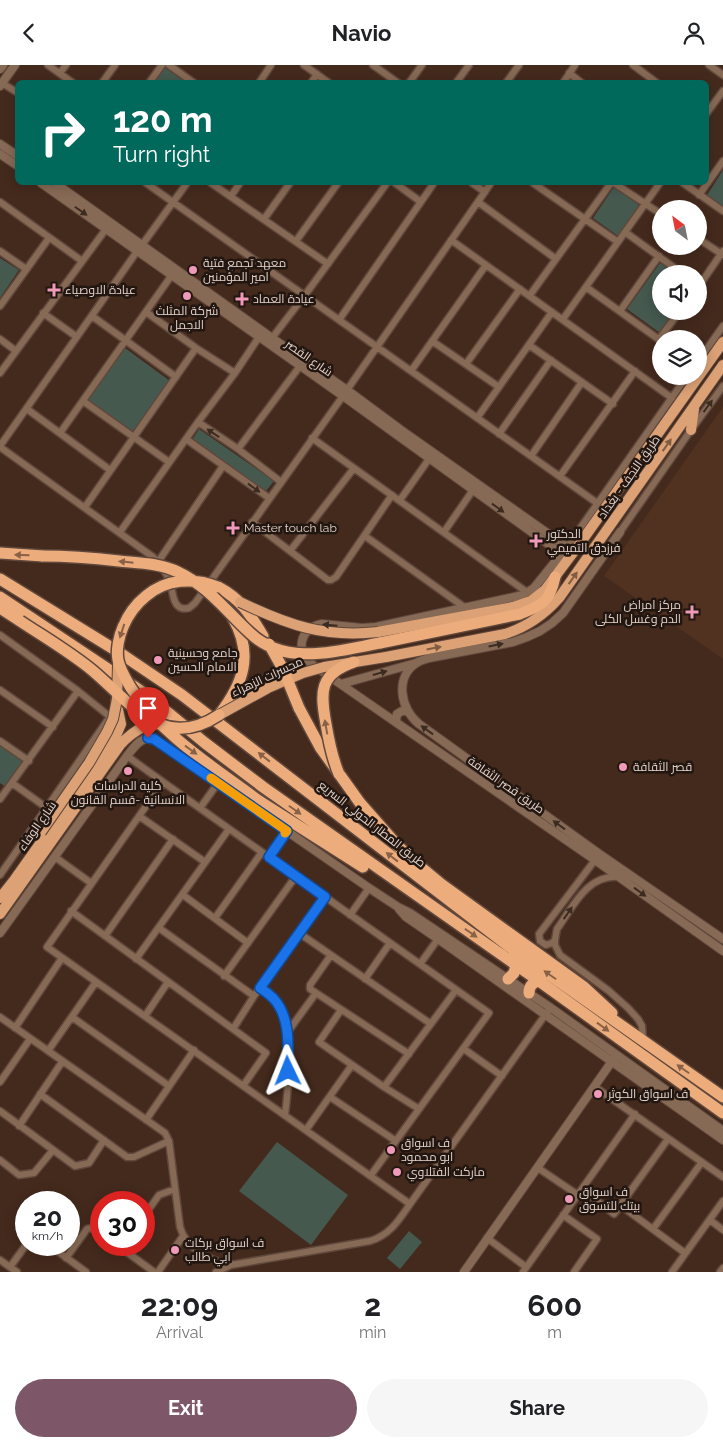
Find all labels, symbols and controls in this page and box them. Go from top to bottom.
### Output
icon: back [15,19,43,47]
icon: person [680,19,708,47]
text: Navio [332,20,391,46]
text: 120 m [113,99,213,140]
icon: right [30,100,95,165]
text: Turn right [113,141,210,167]
north arrow [652,200,708,255]
map controls [652,200,707,385]
one-way arrow [74,206,87,216]
place label: معهد تجمع فتية امير المؤمنين [203,256,286,284]
marker: معهد تجمع فتية امير المؤمنين [187,264,199,276]
button: sound [652,265,707,320]
marker: عيادة الاوصياء [47,283,61,297]
place label: عيادة الاوصياء [65,283,136,297]
marker: شركة المثلث الاجمل [181,290,193,302]
marker: عيادة العماد [235,292,249,306]
place label: عيادة العماد [253,292,315,306]
place label: شركة المثلث الاجمل [156,304,218,332]
button: layers [652,330,707,385]
street label: شارع القصر [282,336,335,380]
one-way arrow [703,399,713,413]
one-way arrow [207,428,220,437]
street label: طريق النجف - بغداد [595,433,663,521]
one-way arrow [662,438,672,452]
one-way arrow [247,483,261,493]
one-way arrow [491,503,505,513]
marker: Master touch lab [226,521,240,535]
place label: Master touch lab [244,521,337,535]
place label: الدكتور فرزدق التميمي [546,527,621,558]
marker: الدكتور فرزدق التميمي [529,534,543,548]
one-way arrow [13,550,29,558]
one-way arrow [118,558,134,566]
one-way arrow [568,571,578,584]
place label: مركز امراض الدم وغسل الكلى [595,598,681,627]
marker: مركز امراض الدم وغسل الكلى [685,605,699,619]
one-way arrow [322,621,338,629]
one-way arrow [118,624,126,639]
one-way arrow [488,641,503,649]
one-way arrow [427,643,443,651]
place label: جامع وحسينية الامام الحسين [168,646,238,675]
marker: جامع وحسينية الامام الحسين [152,654,164,666]
street label: مجسرات الزهراء [229,654,305,700]
one-way arrow [372,669,387,677]
pin [127,687,169,738]
icon: arrive [134,694,162,722]
one-way arrow [322,719,330,735]
one-way arrow [420,725,434,735]
one-way arrow [184,745,198,755]
one-way arrow [258,752,271,763]
street label: طريق قصر الثقافة [465,754,547,817]
place label: قصر الثقافة [633,760,692,774]
marker: قصر الثقافة [617,761,629,773]
marker: كلية الدراسات الانسانية -قسم القانون [122,765,134,777]
street label: طريق المطار الحولي السريع [314,778,428,873]
place label: كلية الدراسات الانسانية -قسم القانون [71,779,185,808]
street label: شارع الوفاء [15,799,60,854]
one-way arrow [288,805,302,815]
one-way arrow [552,820,566,830]
one-way arrow [386,851,399,862]
one-way arrow [633,887,647,897]
one-way arrow [563,906,573,920]
one-way arrow [464,928,478,938]
one-way arrow [543,970,557,980]
one-way arrow [597,1022,610,1032]
position arrow [261,1044,313,1096]
one-way arrow [676,1064,690,1074]
place label: ف اسواق الكوثر [607,1087,688,1101]
marker: ف اسواق الكوثر [592,1088,604,1100]
place label: ف اسواق ابو محمود [401,1136,453,1164]
marker: ف اسواق ابو محمود [385,1144,397,1156]
place label: ماركت الفتلاوي [407,1165,485,1182]
marker: ماركت الفتلاوي [391,1166,403,1178]
place label: ف اسواق بيتك للتسوق [579,1185,640,1213]
speed limit sign: 30 [90,1191,155,1256]
marker: ف اسواق بيتك للتسوق [563,1193,575,1205]
text: 20 [33,1202,62,1232]
text: km/h [32,1229,63,1243]
place label: ف اسواق بركات ابي طالب [185,1236,265,1267]
marker: ف اسواق بركات ابي طالب [169,1244,181,1256]
text: 22:09 [141,1288,218,1323]
text: 2 [364,1288,381,1323]
text: 600 [527,1288,582,1323]
text: Arrival [156,1323,203,1342]
text: min [359,1323,386,1342]
text: m [547,1323,562,1342]
button: Exit [15,1379,357,1437]
button: Share [367,1379,708,1437]

